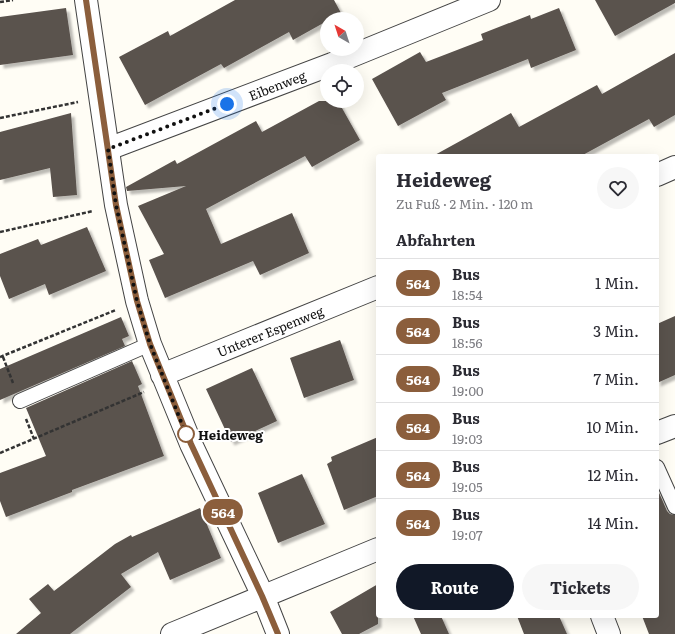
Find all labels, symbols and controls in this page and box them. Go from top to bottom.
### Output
north arrow [320,12,364,56]
map controls [320,12,364,108]
button: locate [320,64,364,108]
street label: Eibenweg [246,65,309,105]
your location [217,94,237,114]
text: Heideweg [396,165,491,193]
button: heart [597,167,639,209]
text: Zu Fuß · 2 Min. · 120 m [396,194,533,213]
text: Abfahrten [396,228,475,251]
text: Bus [452,262,480,285]
text: 1 Min. [595,271,639,294]
text: 564 [406,273,430,293]
text: 18:54 [452,285,483,304]
street label: Unterer Espenweg [214,301,327,361]
text: Bus [452,310,480,333]
text: 3 Min. [593,319,639,342]
text: 564 [406,321,430,341]
text: 18:56 [452,333,482,352]
text: Bus [452,358,480,381]
text: 7 Min. [594,367,639,390]
text: 564 [406,369,430,389]
text: 19:00 [452,381,483,400]
text: Bus [452,406,480,429]
text: 10 Min. [586,415,639,438]
text: 564 [406,417,430,437]
marker: Heideweg [177,425,195,443]
place label: Heideweg [198,425,263,444]
text: 19:03 [452,429,483,448]
text: Bus [452,454,480,477]
text: 12 Min. [587,463,639,486]
text: 564 [406,465,430,485]
text: 19:05 [452,477,483,496]
line badge: 564 [200,499,246,525]
text: 564 [211,502,235,522]
text: Bus [452,502,480,525]
text: 14 Min. [587,511,639,534]
text: 564 [406,513,430,533]
text: 19:07 [452,525,483,544]
button: Route [396,564,514,610]
button: Tickets [522,564,639,610]

